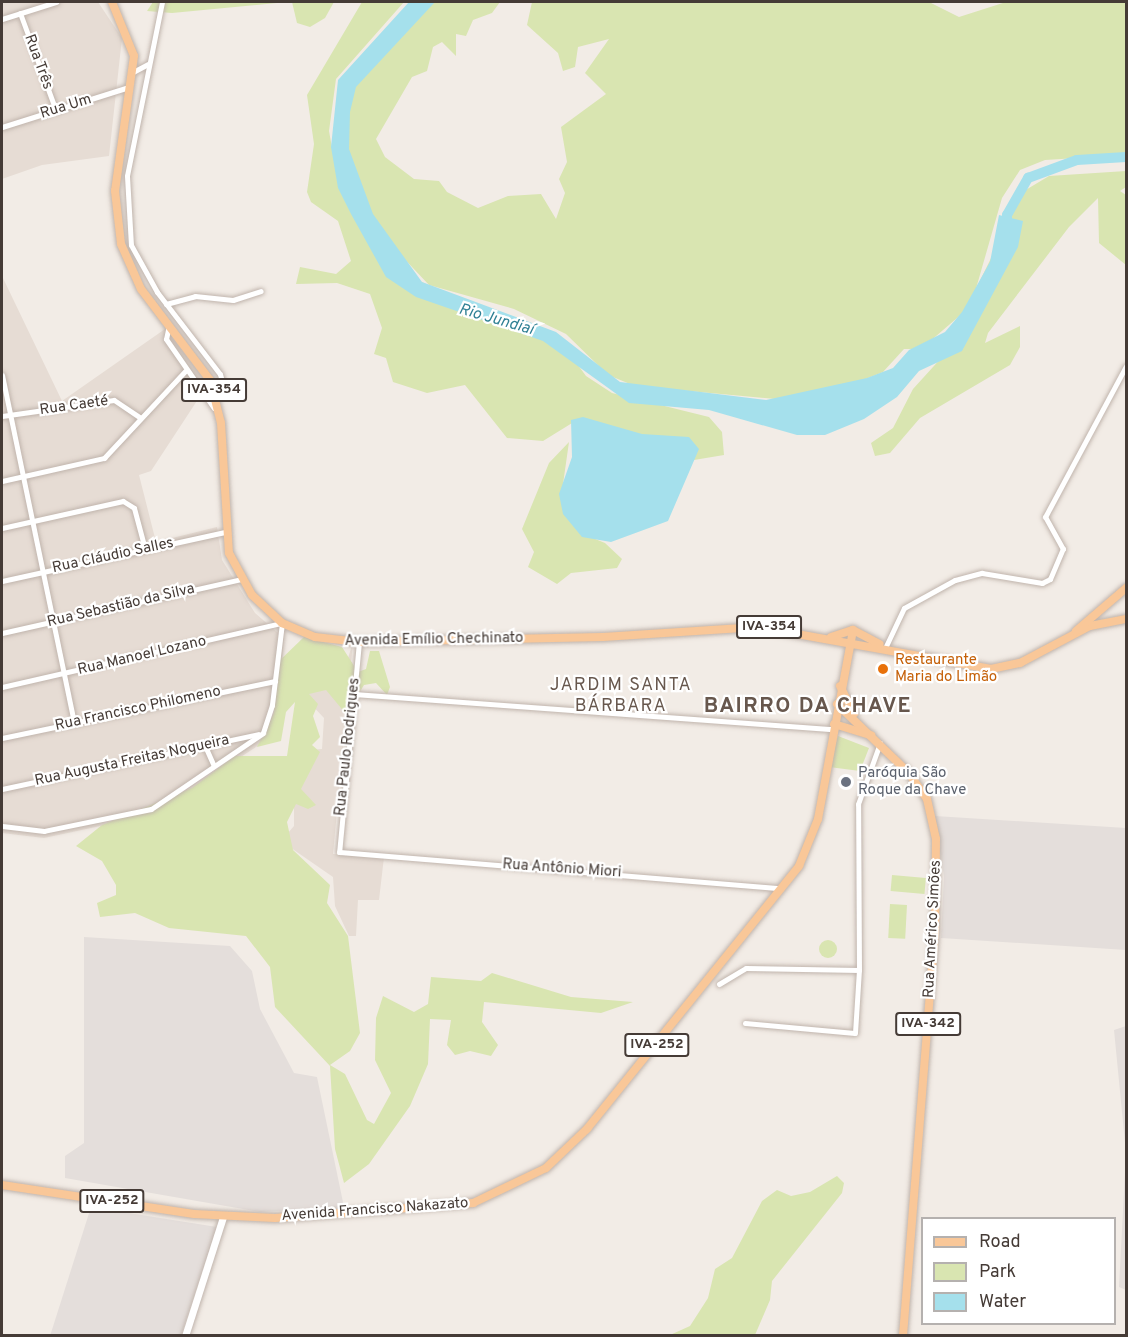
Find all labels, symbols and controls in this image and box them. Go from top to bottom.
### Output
street label: Rua Três [20,32,56,92]
street label: Rua Um [38,91,94,123]
water label: Rio Jundiaí [456,300,536,340]
road number: IVA-354 [181,379,247,401]
street label: Rua Caeté [39,392,109,420]
street label: Rua Cláudio Salles [51,534,175,578]
street label: Rua Sebastião da Silva [46,580,196,632]
road number: IVA-354 [736,616,802,638]
street label: Avenida Emílio Chechinato [344,629,524,651]
street label: Rua Manoel Lozano [76,632,208,680]
place label: Restaurante Maria do Limão [895,651,997,686]
marker: Restaurante Maria do Limão [876,662,890,676]
district label: JARDIM SANTA BÁRBARA [550,676,692,718]
street label: Rua Paulo Rodrigues [332,677,364,817]
street label: Rua Francisco Philomeno [53,683,223,735]
district label: BAIRRO DA CHAVE [703,694,913,720]
street label: Rua Augusta Freitas Nogueira [33,732,231,790]
place label: Paróquia São Roque da Chave [858,764,966,799]
marker: Paróquia São Roque da Chave [839,775,853,789]
street label: Rua Antônio Miori [502,856,622,882]
street label: Rua Américo Simões [920,859,946,999]
road number: IVA-342 [895,1013,961,1035]
road number: IVA-252 [624,1034,690,1056]
road number: IVA-252 [79,1190,145,1212]
street label: Avenida Francisco Nakazato [281,1194,469,1226]
legend [921,1217,1116,1325]
text: Road [979,1231,1021,1254]
text: Park [979,1261,1016,1284]
text: Water [979,1291,1026,1314]

